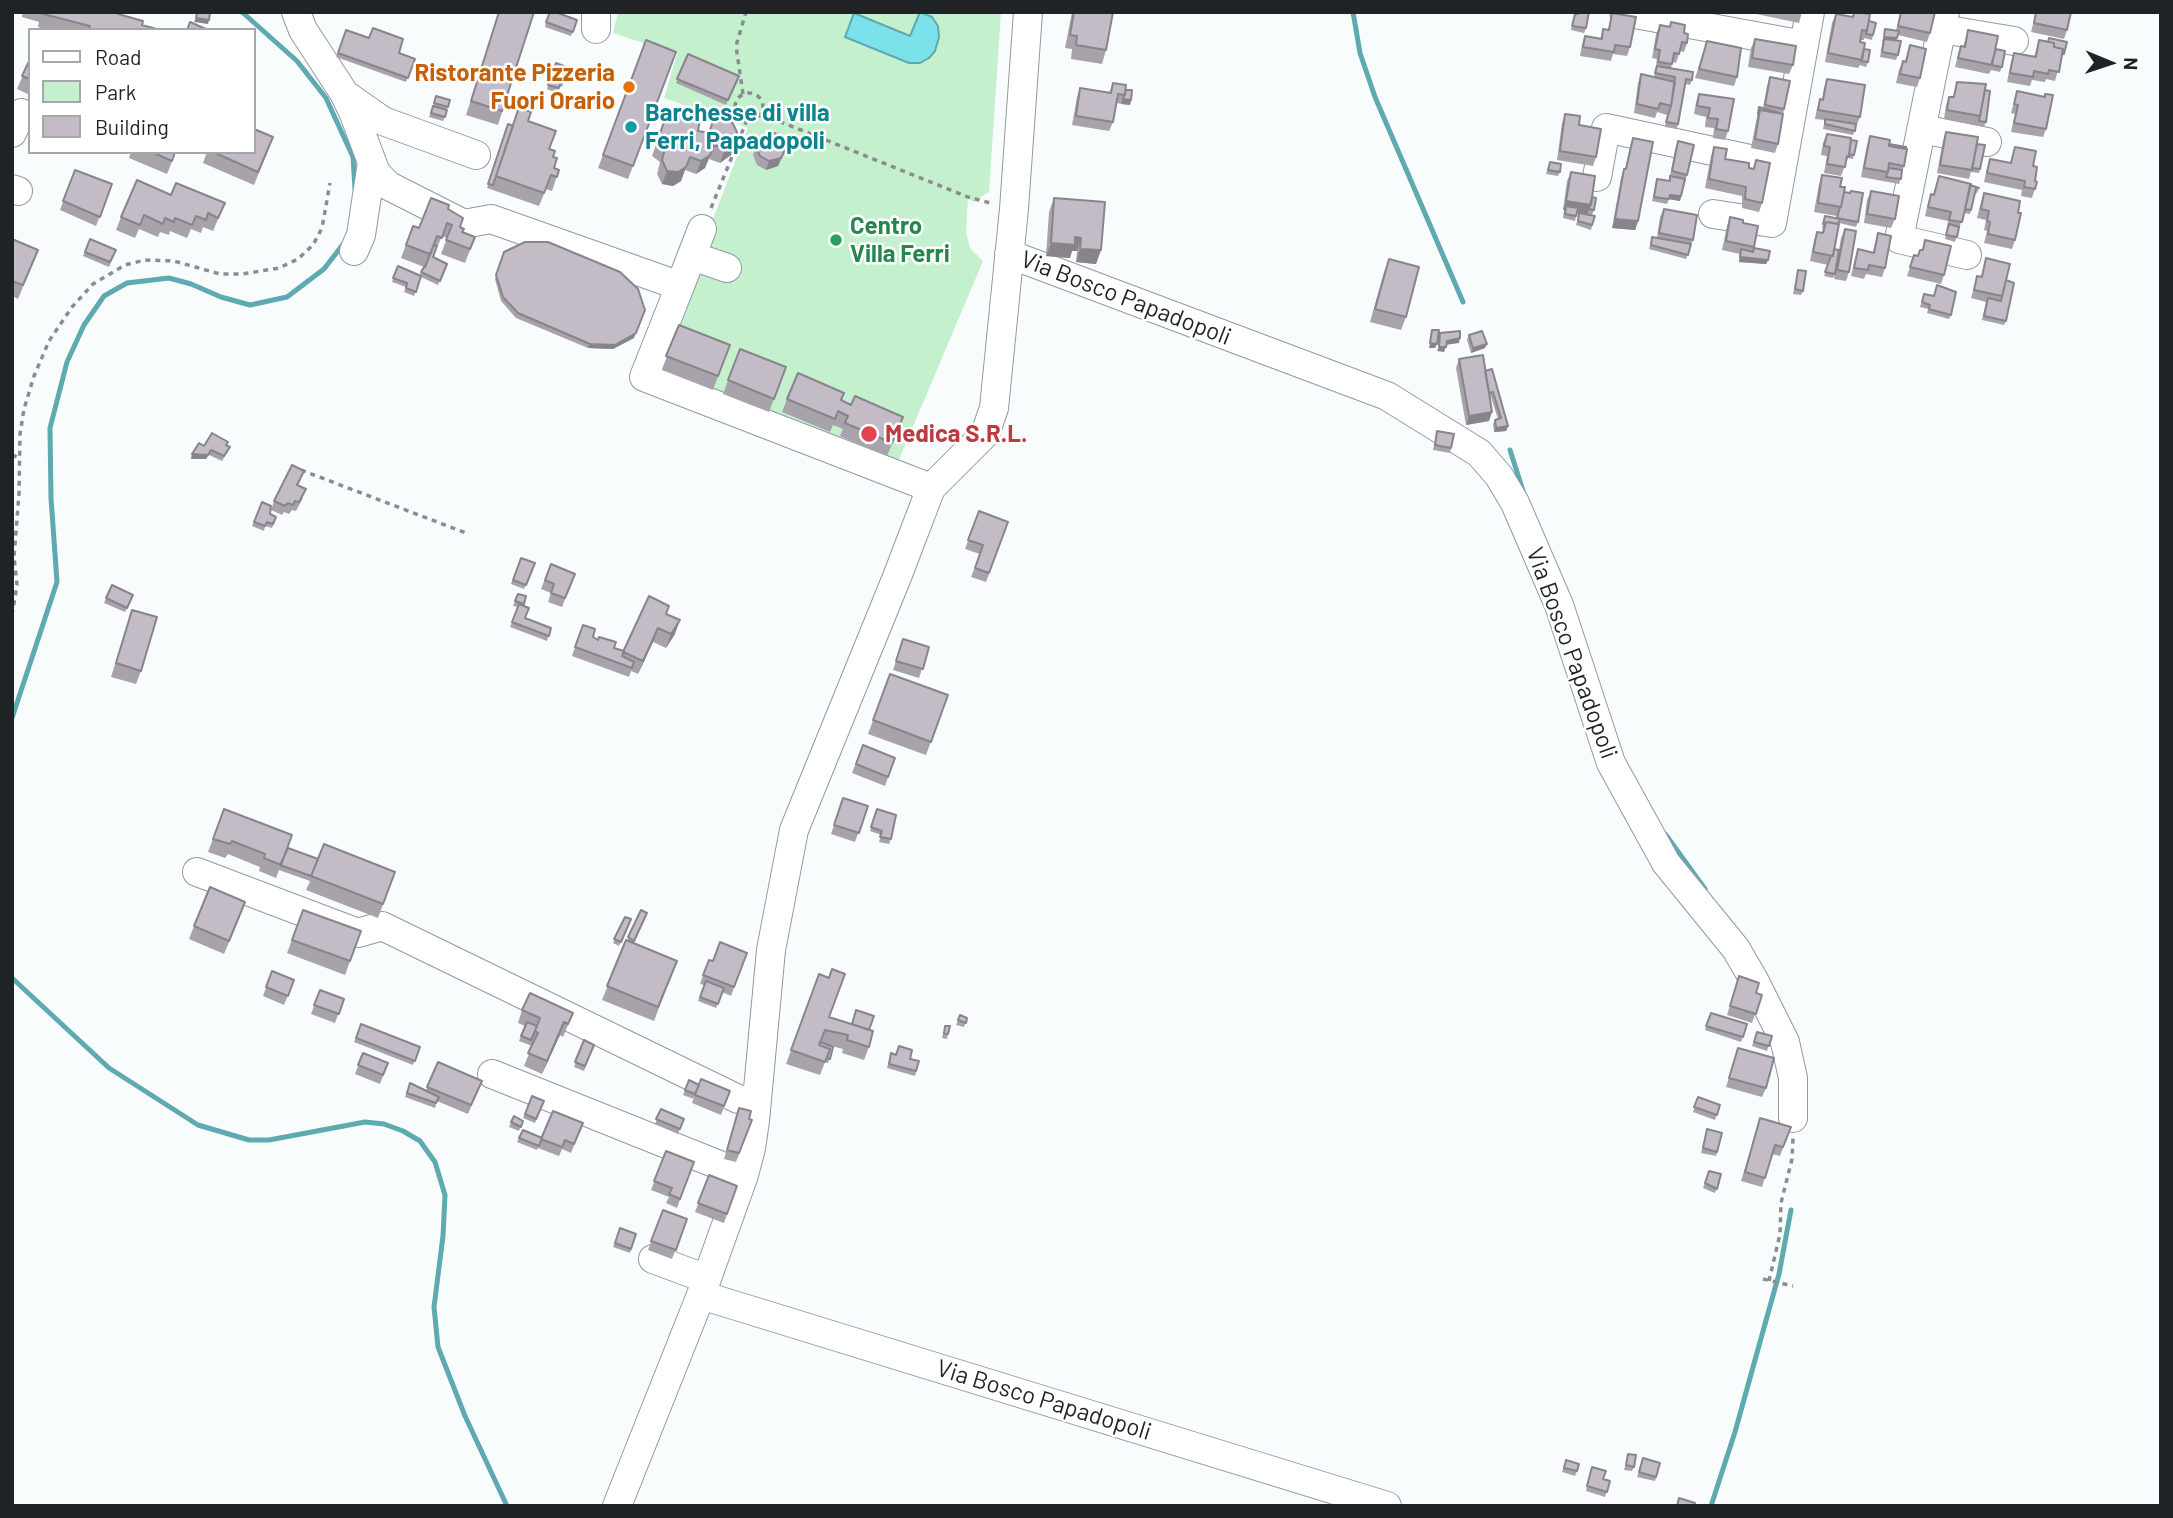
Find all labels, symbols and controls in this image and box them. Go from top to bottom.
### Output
legend [28,28,256,154]
north arrow [2075,28,2145,98]
text: Road [95,44,141,69]
text: N [2120,57,2143,70]
place label: Ristorante Pizzeria Fuori Orario [414,59,615,115]
text: Park [95,79,136,104]
marker: Ristorante Pizzeria Fuori Orario [621,79,637,95]
place label: Barchesse di villa Ferri, Papadopoli [645,99,830,155]
text: Building [95,114,169,139]
marker: Barchesse di villa Ferri, Papadopoli [623,119,639,135]
place label: Centro Villa Ferri [850,212,950,268]
marker: Centro Villa Ferri [828,232,844,248]
street label: Via Bosco Papadopoli [1017,245,1235,351]
place label: Medica S.R.L. [885,420,1027,448]
marker: Medica S.R.L. [859,424,879,444]
street label: Via Bosco Papadopoli [1520,543,1624,763]
street label: Via Bosco Papadopoli [933,1354,1155,1446]

